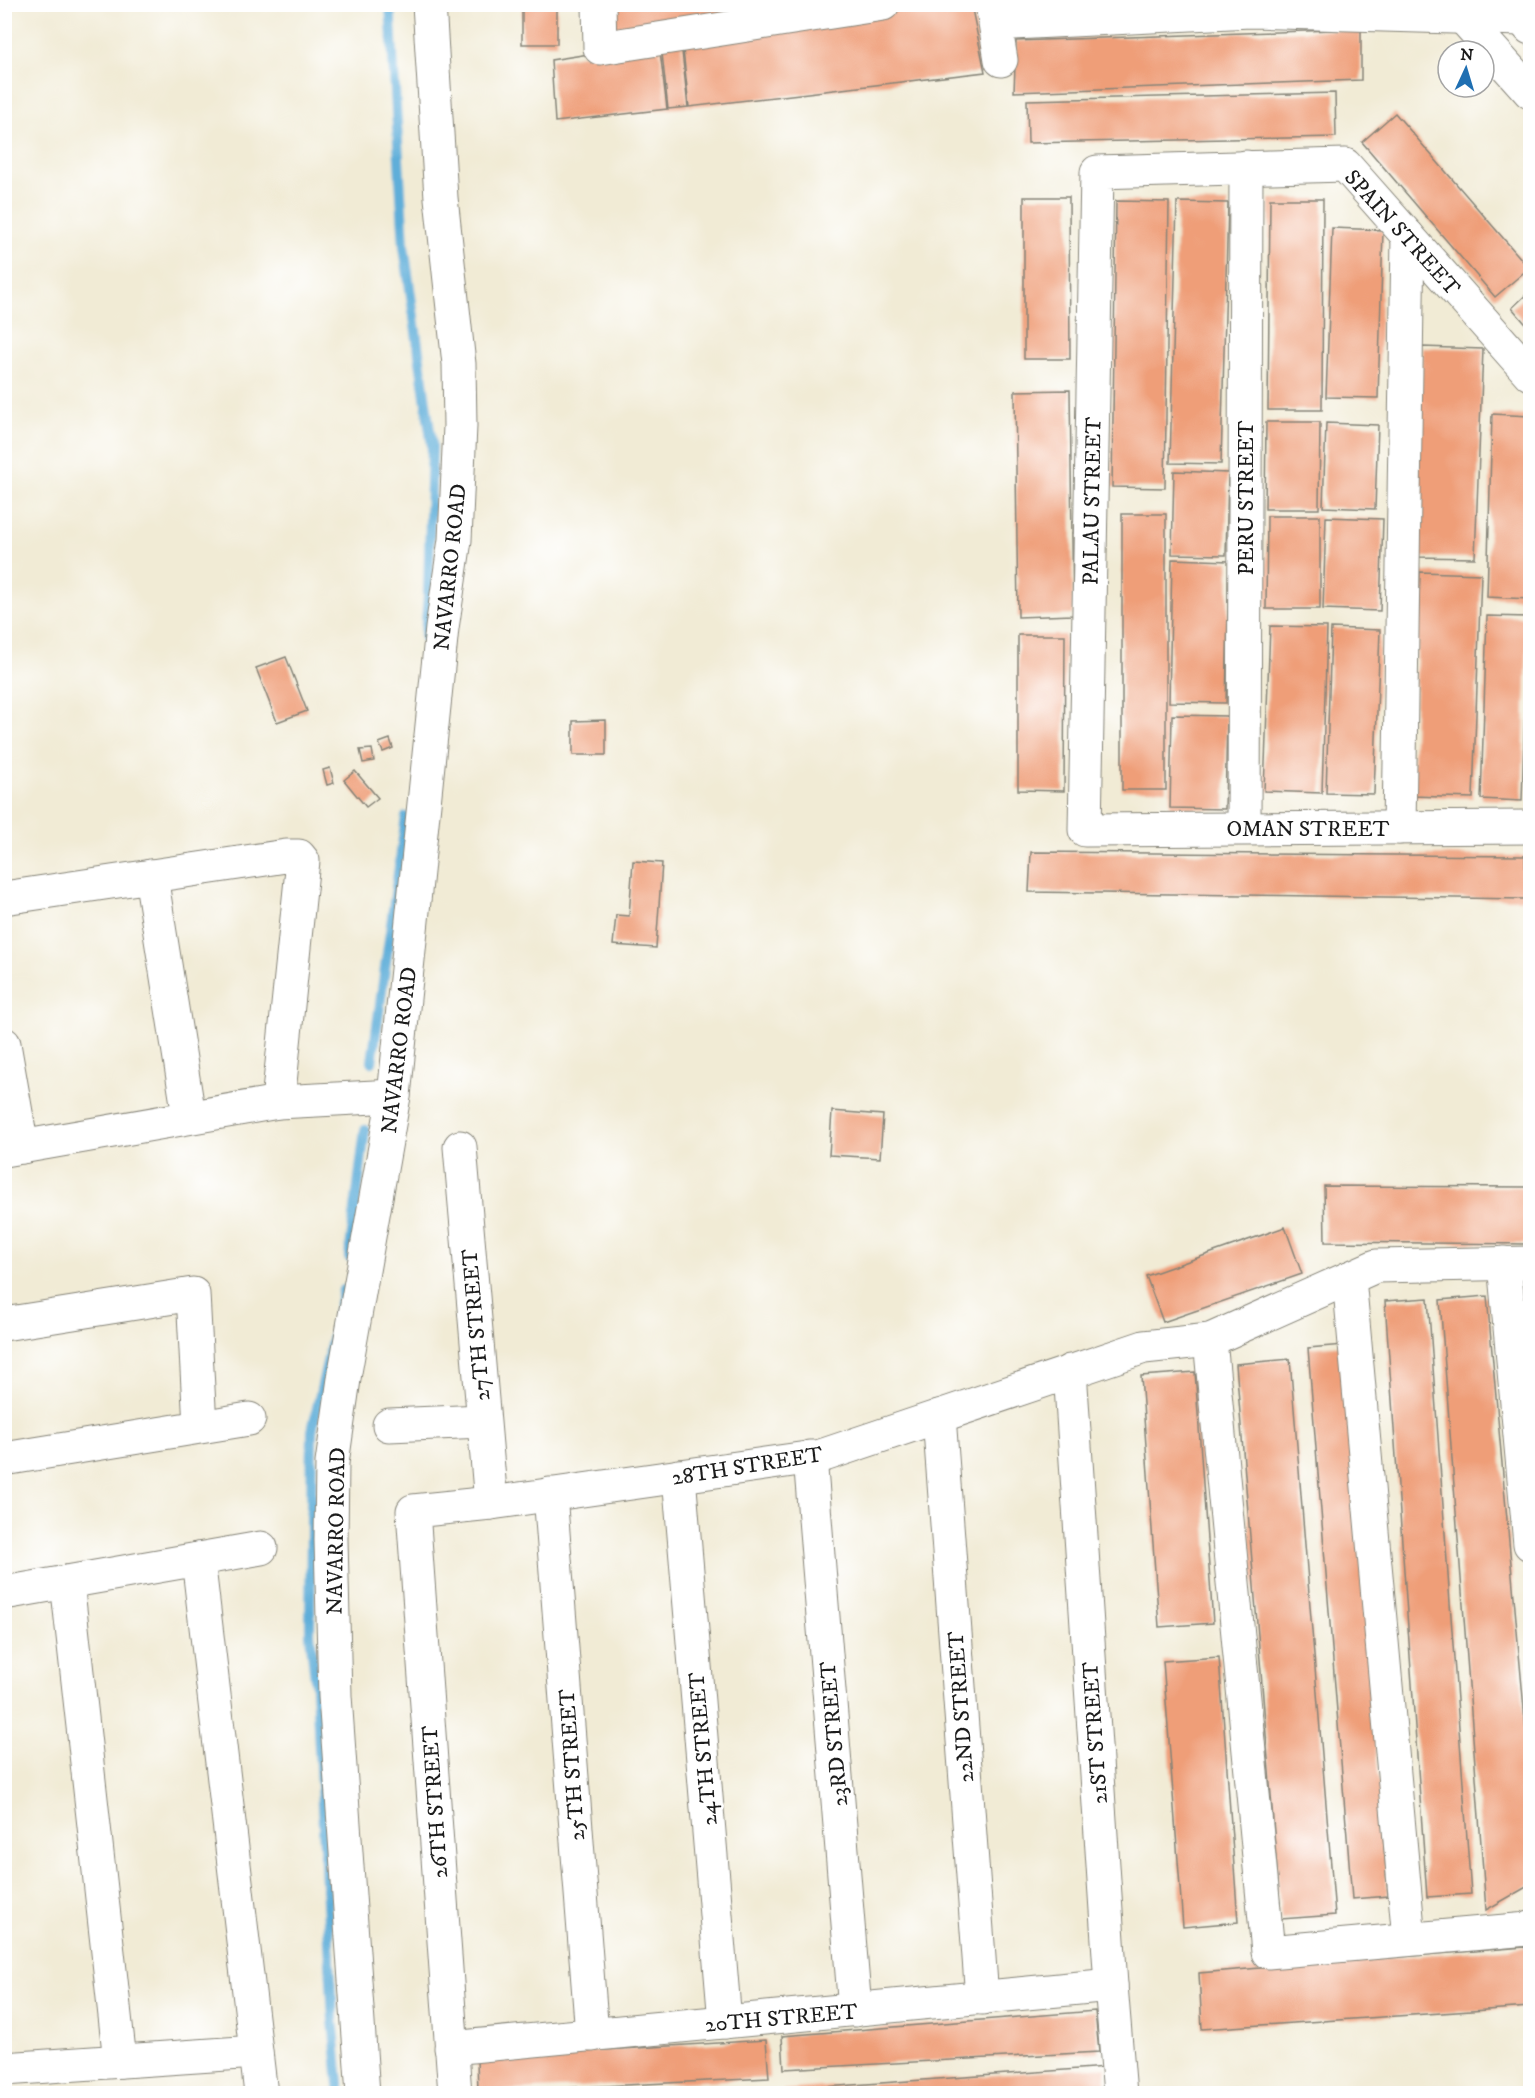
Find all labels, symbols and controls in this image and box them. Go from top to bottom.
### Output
north arrow [1436,39,1496,99]
text: N [1460,45,1474,65]
street label: SPAIN STREET [1338,164,1466,302]
street label: PALAU STREET [1078,416,1107,585]
street label: PERU STREET [1233,420,1260,576]
street label: NAVARRO ROAD [428,482,473,652]
street label: OMAN STREET [1227,816,1390,843]
street label: NAVARRO ROAD [376,965,423,1135]
street label: 27TH STREET [456,1247,497,1402]
street label: 28TH STREET [670,1441,825,1492]
street label: NAVARRO ROAD [322,1447,351,1615]
street label: 22ND STREET [943,1630,980,1783]
street label: 23RD STREET [815,1660,854,1807]
street label: 21ST STREET [1077,1661,1114,1805]
street label: 24TH STREET [683,1671,724,1827]
street label: 25TH STREET [554,1688,591,1842]
street label: 26TH STREET [417,1724,454,1879]
street label: 20TH STREET [704,1998,859,2039]

